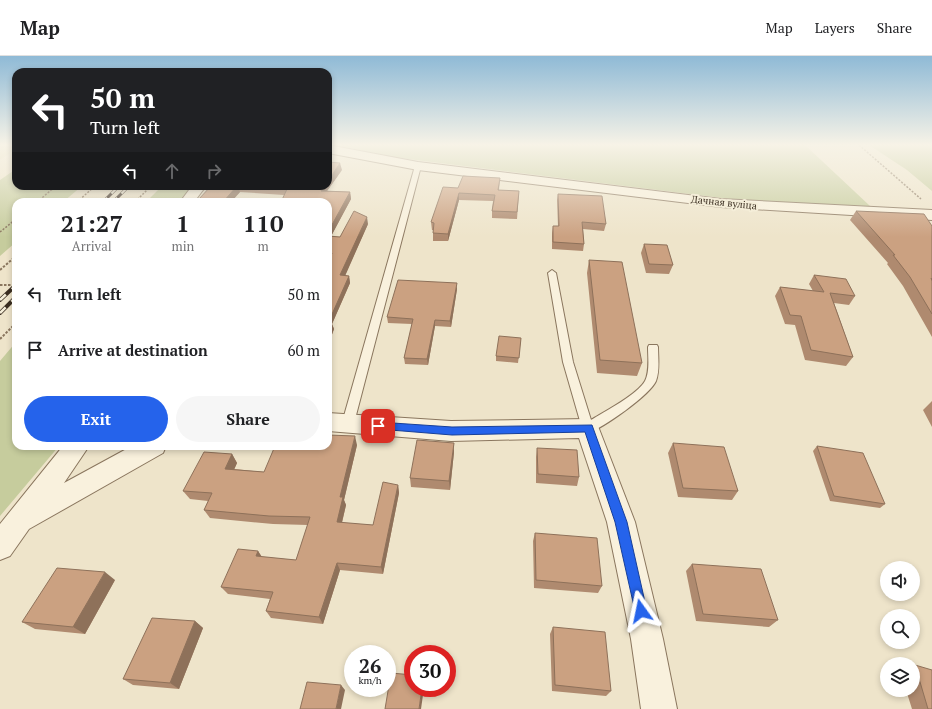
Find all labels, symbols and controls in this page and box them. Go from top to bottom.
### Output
text: Map [20,15,60,40]
text: Map [766,18,793,37]
text: Layers [815,18,855,37]
text: Share [877,18,912,37]
text: 50 m [90,79,155,116]
icon: left [24,84,76,136]
text: Turn left [90,115,160,139]
icon: left [119,160,141,182]
icon: ahead [161,160,183,182]
icon: right [203,160,225,182]
street label: Дачная вуліца [690,193,758,212]
text: 21:27 [60,207,123,239]
text: 1 [176,207,190,239]
text: 110 [243,207,283,239]
text: Arrival [72,237,112,255]
text: min [171,237,194,255]
text: m [258,237,269,255]
icon: left [24,283,46,305]
text: Turn left [58,284,122,304]
text: 50 m [287,284,320,304]
icon: arrive [24,339,46,361]
text: Arrive at destination [58,340,208,360]
text: 60 m [287,340,320,360]
button: Exit [24,396,168,442]
button: Share [176,396,320,442]
pin [361,409,395,443]
icon: arrive [367,415,389,437]
map controls [880,561,920,697]
button: sound [880,561,920,601]
position arrow [620,590,662,632]
button: search [880,609,920,649]
speed limit sign: 30 [404,645,456,697]
text: 26 [359,652,381,679]
button: layers [880,657,920,697]
text: km/h [358,674,382,687]

